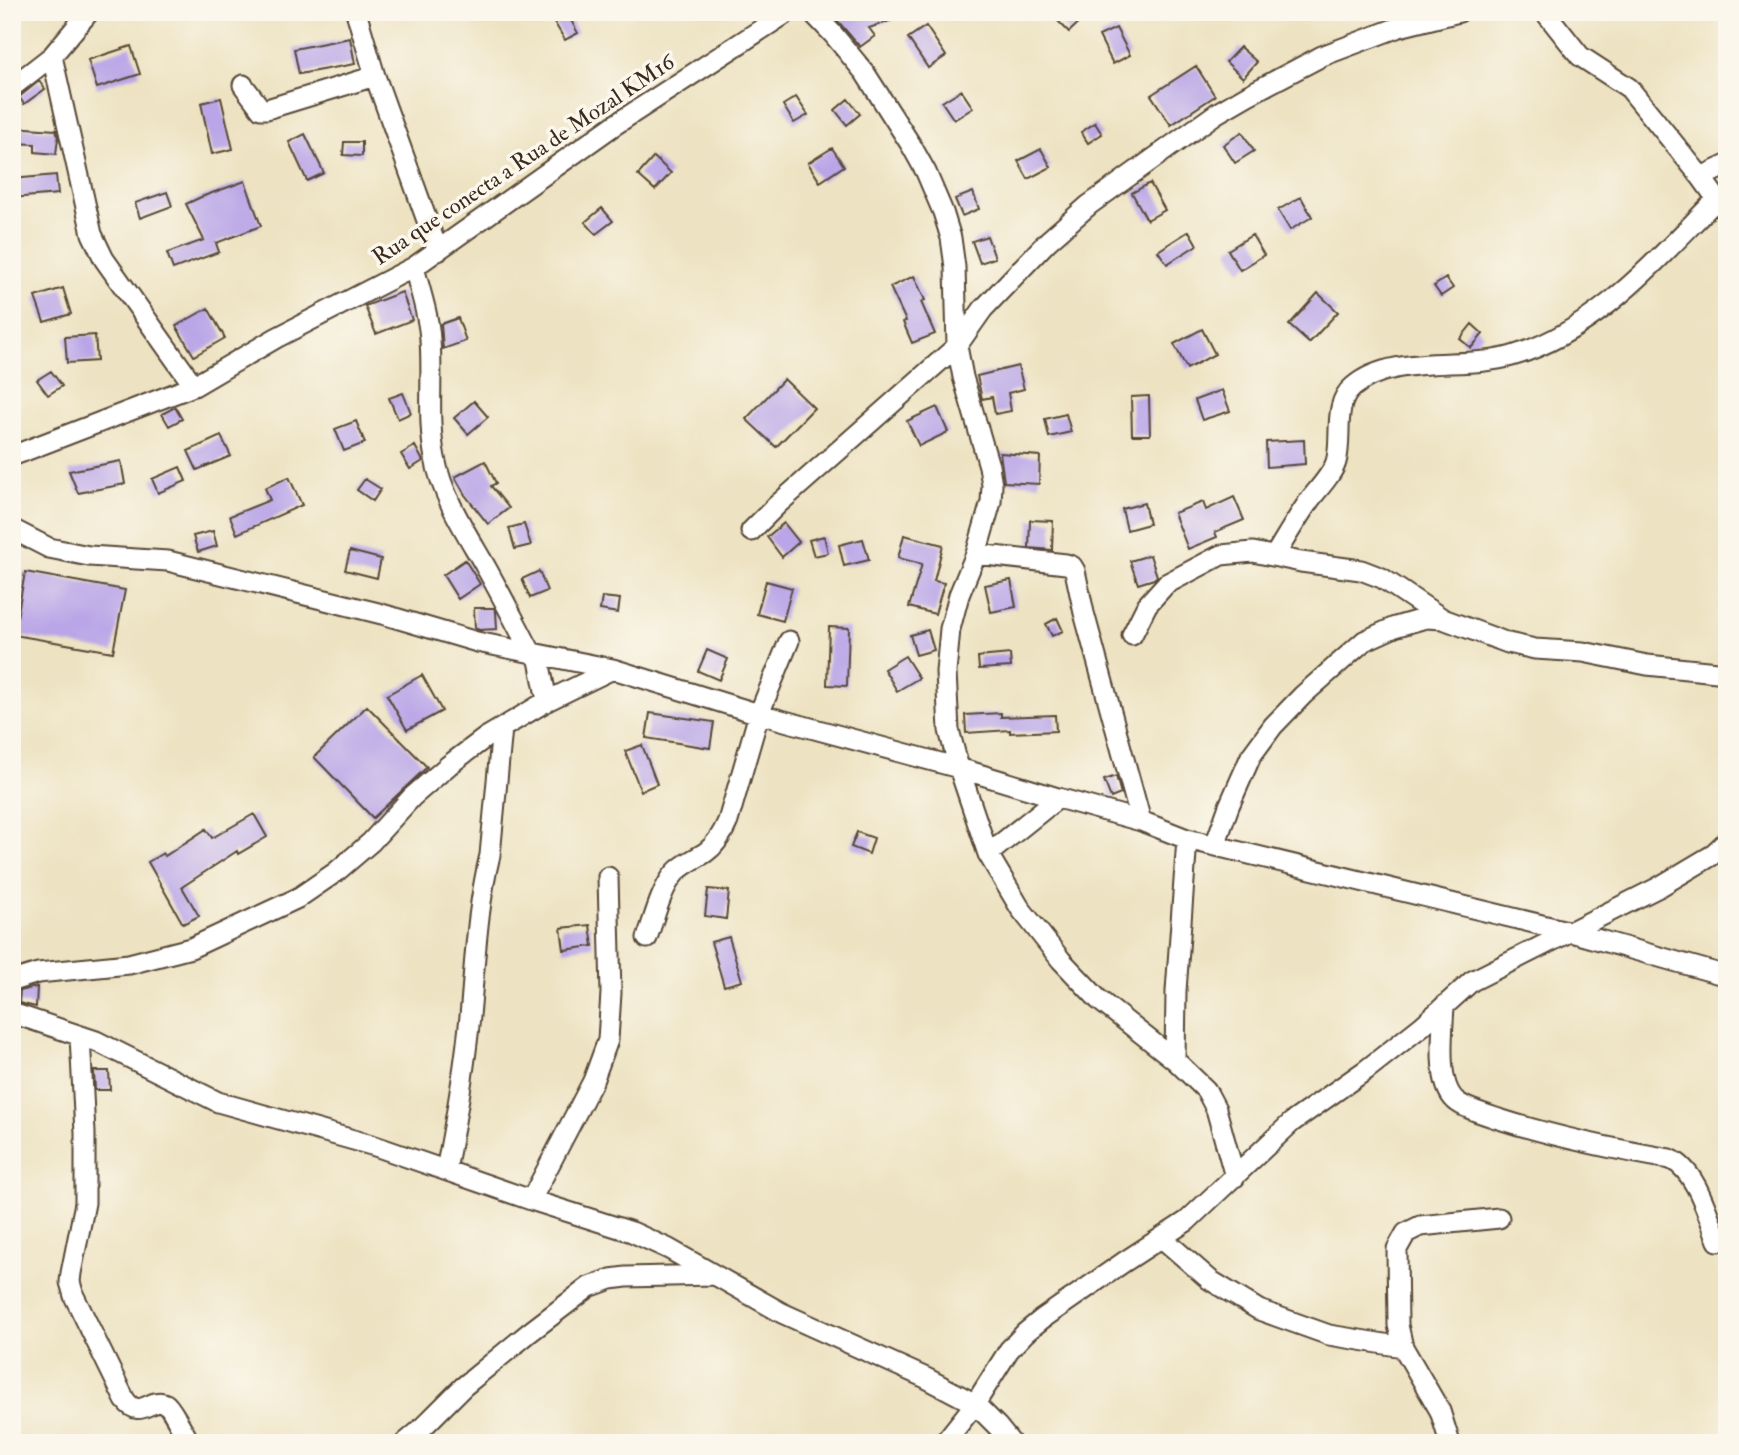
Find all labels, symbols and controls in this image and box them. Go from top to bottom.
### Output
street label: Rua que conecta a Rua de Mozal KM16 [367,46,681,272]

